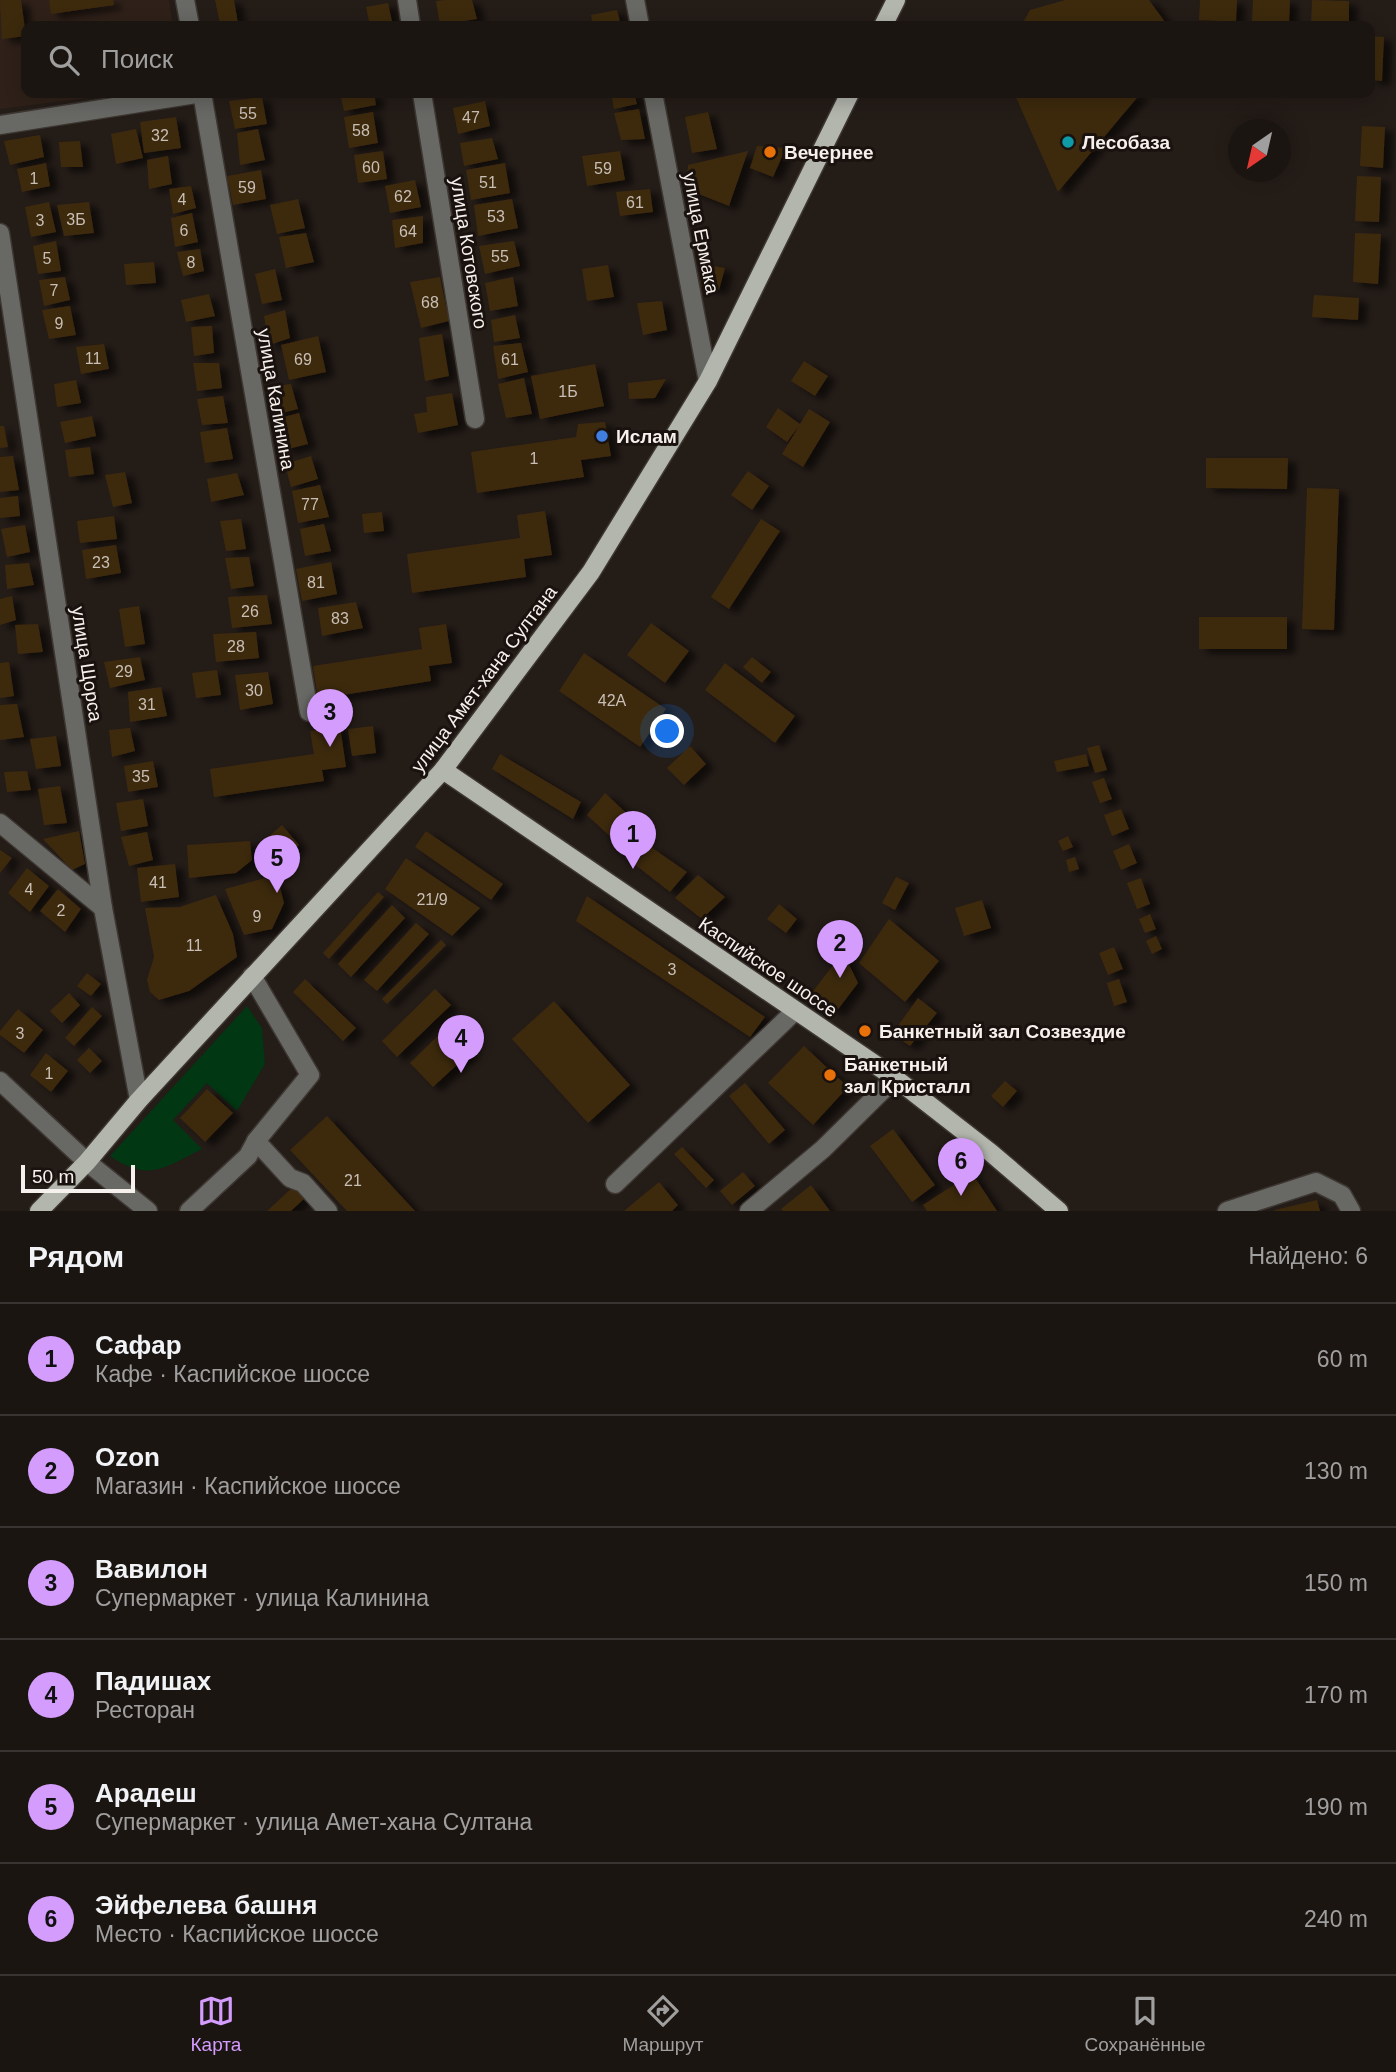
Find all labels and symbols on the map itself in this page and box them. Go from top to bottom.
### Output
house number: 55 [239,105,257,122]
house number: 47 [462,109,480,126]
north arrow [1228,119,1291,182]
house number: 58 [352,122,370,139]
house number: 32 [151,127,169,144]
place label: Лесобаза [1082,132,1171,153]
marker: Лесобаза [1060,134,1076,150]
place label: Вечернее [784,142,874,163]
marker: Вечернее [762,144,778,160]
house number: 60 [362,159,380,176]
house number: 59 [594,160,612,177]
house number: 1 [30,170,39,187]
street label: улица Ермака [679,170,723,296]
house number: 51 [479,174,497,191]
street label: улица Котовского [447,176,491,330]
house number: 59 [238,179,256,196]
house number: 62 [394,188,412,205]
house number: 4 [178,191,187,208]
house number: 61 [626,194,644,211]
house number: 53 [487,208,505,225]
house number: 3Б [66,211,86,228]
house number: 3 [36,212,45,229]
house number: 6 [180,222,189,239]
house number: 64 [399,223,417,240]
house number: 55 [491,248,509,265]
house number: 5 [43,250,52,267]
house number: 8 [187,254,196,271]
house number: 7 [50,282,59,299]
house number: 68 [421,294,439,311]
house number: 9 [55,315,64,332]
street label: улица Калинина [253,327,299,472]
house number: 11 [85,350,101,367]
house number: 69 [294,351,312,368]
house number: 61 [501,351,519,368]
house number: 1Б [558,383,578,400]
place label: Ислам [616,426,677,447]
marker: Ислам [594,428,610,444]
house number: 1 [530,450,539,467]
house number: 77 [301,496,319,513]
house number: 23 [92,554,110,571]
house number: 81 [307,574,325,591]
street label: улица Амет-хана Султана [407,581,561,777]
house number: 26 [241,603,259,620]
street label: улица Щорса [68,605,107,724]
house number: 83 [331,610,349,627]
house number: 28 [227,638,245,655]
house number: 29 [115,663,133,680]
house number: 30 [245,682,263,699]
pin: 3 [307,689,353,747]
house number: 42А [598,692,627,709]
house number: 31 [138,696,156,713]
your location [650,714,684,748]
house number: 35 [132,768,150,785]
pin: 1 [610,811,656,869]
pin: 5 [254,835,300,893]
house number: 41 [149,874,167,891]
house number: 4 [25,881,34,898]
house number: 21/9 [416,891,448,908]
house number: 2 [57,902,66,919]
house number: 9 [253,908,262,925]
street label: Каспийское шоссе [695,913,841,1021]
pin: 2 [817,920,863,978]
house number: 11 [186,937,202,954]
house number: 3 [668,961,677,978]
pin: 4 [438,1015,484,1073]
place label: Банкетный зал Созвездие [879,1021,1126,1042]
marker: Банкетный зал Созвездие [857,1023,873,1039]
house number: 3 [16,1025,25,1042]
place label: Банкетный зал Кристалл [844,1054,971,1097]
house number: 1 [45,1065,54,1082]
marker: Банкетный зал Кристалл [822,1067,838,1083]
pin: 6 [938,1138,984,1196]
scale bar [21,1162,135,1194]
house number: 21 [344,1172,362,1189]

